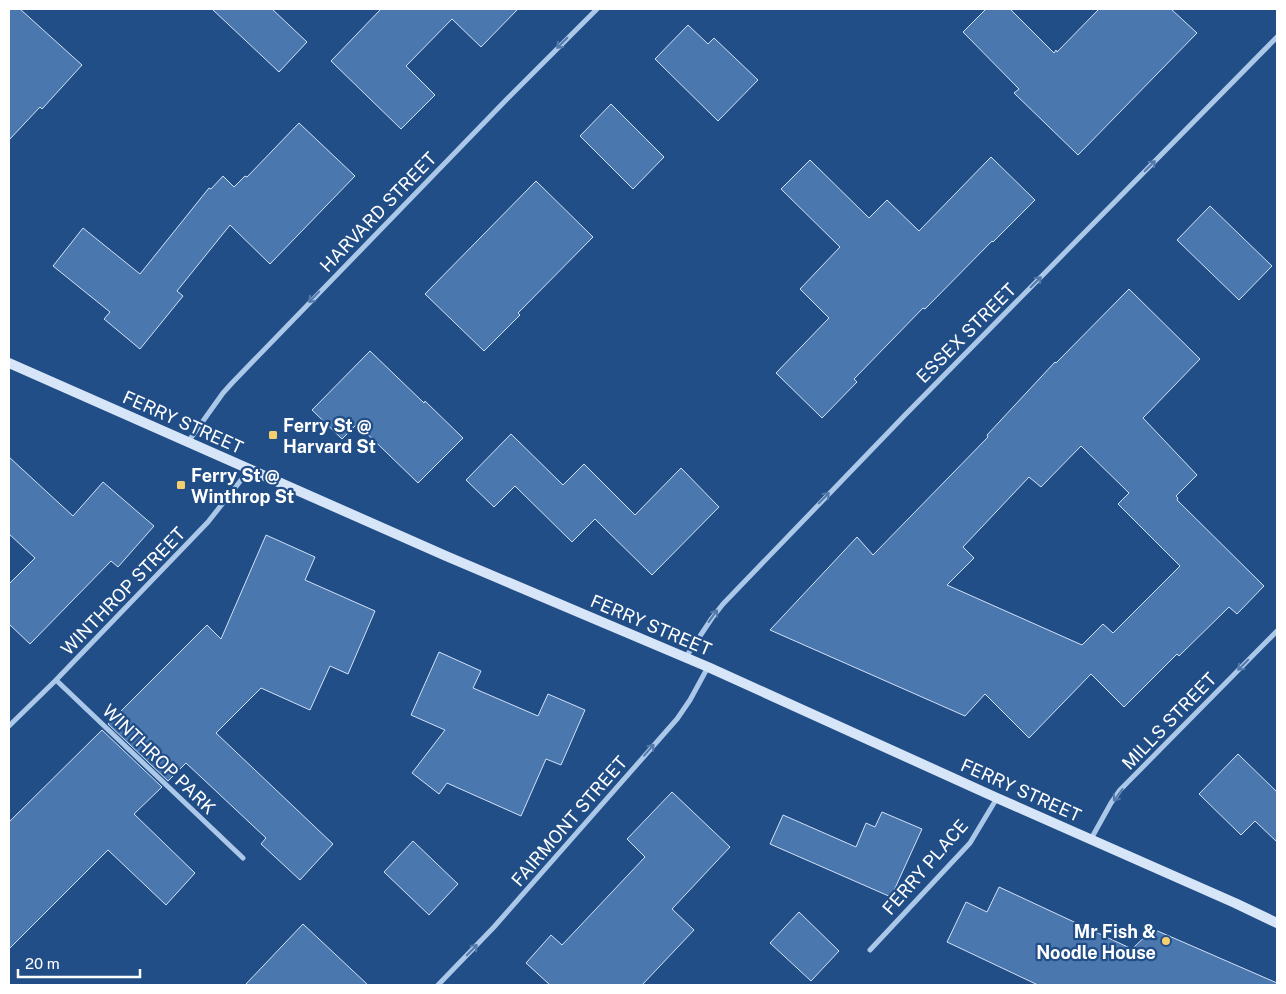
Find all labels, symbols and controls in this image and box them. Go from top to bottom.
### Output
one-way arrow [556,37,569,49]
street label: HARVARD STREET [316,148,441,276]
one-way arrow [1144,160,1156,172]
one-way arrow [1030,276,1042,288]
street label: ESSEX STREET [912,279,1020,387]
one-way arrow [309,291,321,303]
street label: FERRY STREET [120,386,247,458]
place label: Ferry St @ Harvard St [283,415,376,457]
marker: Ferry St @ Harvard St [267,429,279,441]
place label: Ferry St @ Winthrop St [191,465,294,507]
marker: Ferry St @ Winthrop St [175,479,187,491]
one-way arrow [818,493,830,505]
street label: WINTHROP STREET [57,523,190,659]
street label: FERRY STREET [587,590,715,660]
one-way arrow [708,609,718,623]
one-way arrow [1236,659,1249,671]
street label: MILLS STREET [1117,668,1221,774]
street label: WINTHROP PARK [98,700,220,818]
one-way arrow [644,743,655,756]
street label: FAIRMONT STREET [507,751,631,890]
street label: FERRY STREET [958,754,1085,826]
one-way arrow [1113,788,1123,802]
street label: FERRY PLACE [878,815,972,919]
place label: Mr Fish & Noodle House [1036,921,1156,963]
marker: Mr Fish & Noodle House [1160,935,1172,947]
one-way arrow [466,944,478,956]
scale bar [18,946,140,978]
text: 20 m [25,955,60,972]

